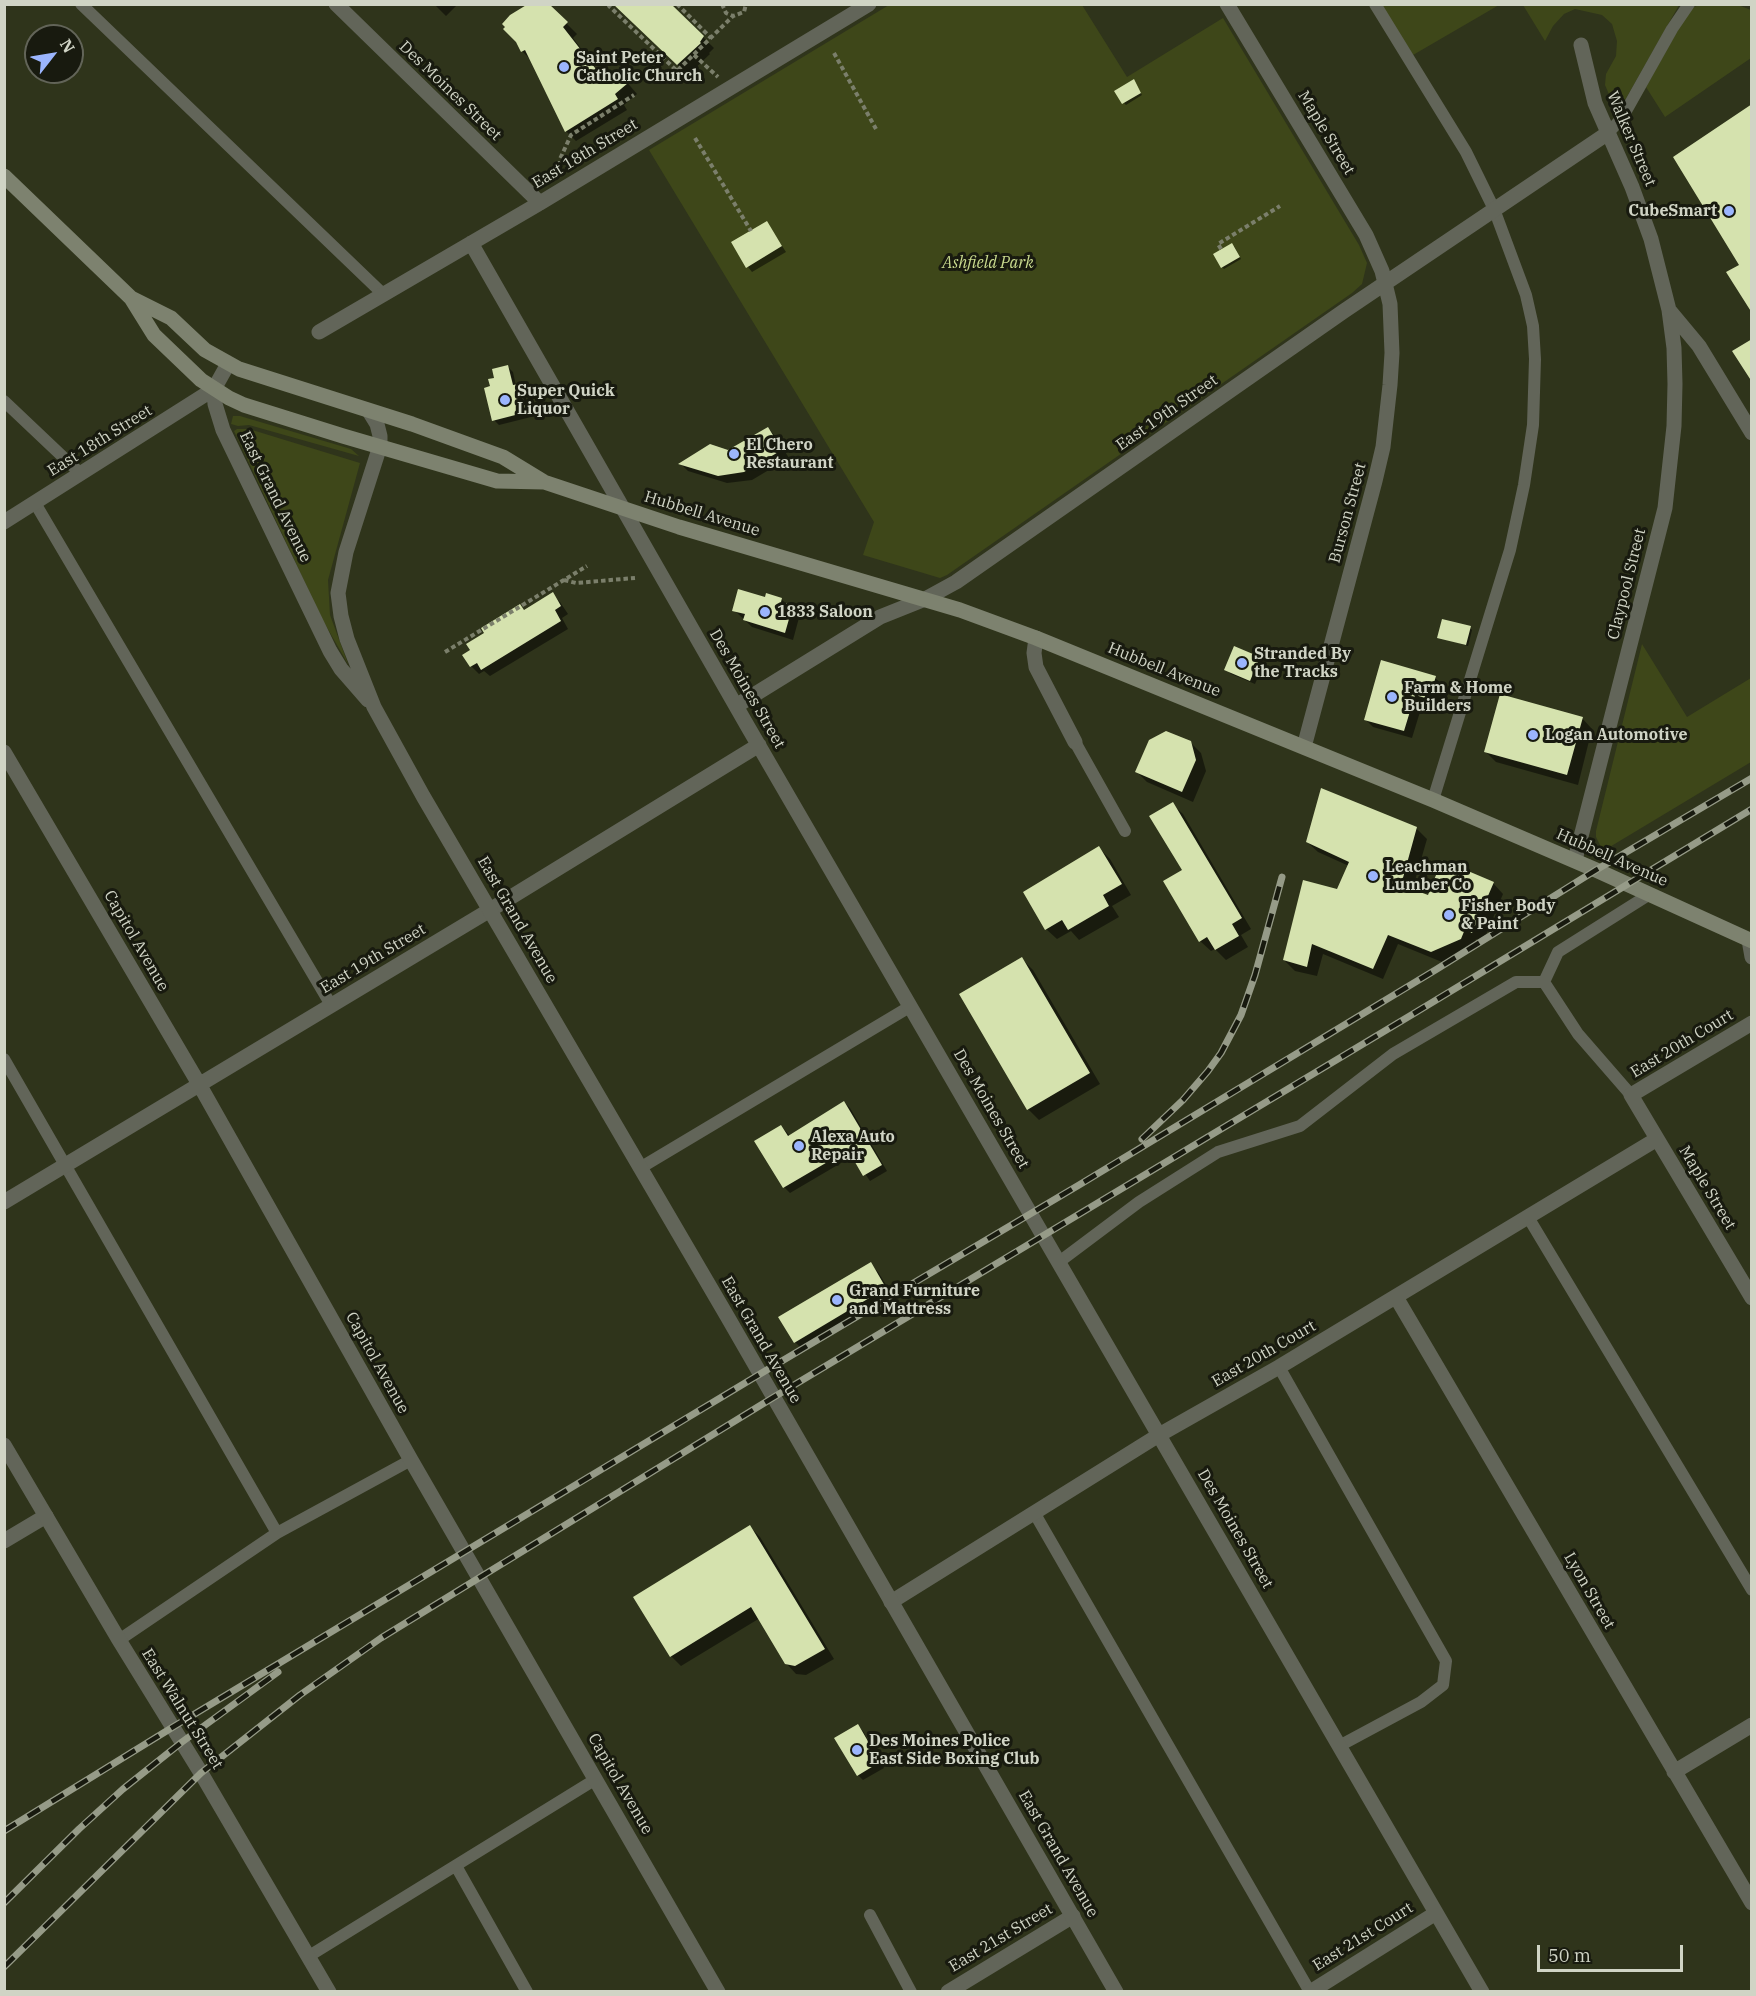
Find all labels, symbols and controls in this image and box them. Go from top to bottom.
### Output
north arrow [24,24,84,84]
text: N [56,35,80,56]
street label: Des Moines Street [395,37,505,145]
place label: Saint Peter Catholic Church [576,48,702,86]
marker: Saint Peter Catholic Church [557,60,571,74]
street label: Maple Street [1293,88,1359,178]
street label: Walker Street [1602,89,1660,189]
street label: East 18th Street [529,115,641,193]
place label: CubeSmart [1628,201,1717,221]
marker: CubeSmart [1722,204,1736,218]
park label: Ashfield Park [942,253,1034,273]
street label: East 19th Street [1113,371,1221,455]
place label: Super Quick Liquor [517,381,615,419]
marker: Super Quick Liquor [498,393,512,407]
street label: East 18th Street [44,401,156,481]
street label: East Grand Avenue [235,428,315,566]
place label: El Chero Restaurant [746,435,833,473]
marker: El Chero Restaurant [727,447,741,461]
street label: Burson Street [1325,461,1371,565]
street label: Hubbell Avenue [642,487,762,541]
street label: Claypool Street [1604,526,1650,642]
place label: 1833 Saloon [777,602,873,622]
marker: 1833 Saloon [758,605,772,619]
street label: Des Moines Street [705,626,789,752]
street label: Hubbell Avenue [1105,639,1223,701]
place label: Stranded By the Tracks [1254,644,1351,682]
marker: Stranded By the Tracks [1235,656,1249,670]
place label: Farm & Home Builders [1404,678,1512,716]
marker: Farm & Home Builders [1385,690,1399,704]
place label: Logan Automotive [1545,725,1687,745]
marker: Logan Automotive [1526,728,1540,742]
street label: Hubbell Avenue [1553,825,1671,891]
street label: East Grand Avenue [473,853,561,987]
place label: Leachman Lumber Co [1385,857,1471,895]
marker: Leachman Lumber Co [1366,869,1380,883]
street label: Capitol Avenue [99,887,173,995]
place label: Fisher Body & Paint [1461,896,1555,934]
marker: Fisher Body & Paint [1442,908,1456,922]
street label: East 19th Street [317,920,429,998]
street label: East 20th Court [1627,1006,1737,1082]
street label: Des Moines Street [949,1046,1033,1172]
place label: Alexa Auto Repair [811,1127,895,1165]
marker: Alexa Auto Repair [792,1139,806,1153]
street label: Maple Street [1674,1143,1740,1233]
street label: East Grand Avenue [717,1273,805,1407]
place label: Grand Furniture and Mattress [849,1281,980,1319]
marker: Grand Furniture and Mattress [830,1293,844,1307]
street label: Capitol Avenue [341,1309,413,1417]
street label: East 20th Court [1209,1317,1319,1391]
street label: Des Moines Street [1193,1466,1277,1592]
street label: Lyon Street [1559,1549,1619,1633]
street label: East Walnut Street [137,1645,227,1773]
street label: Capitol Avenue [583,1730,657,1838]
place label: Des Moines Police East Side Boxing Club [869,1731,1040,1769]
marker: Des Moines Police East Side Boxing Club [850,1743,864,1757]
street label: East Grand Avenue [1014,1787,1102,1921]
street label: East 21st Court [1309,1899,1417,1975]
street label: East 21st Street [946,1900,1056,1976]
scale bar [1540,1933,1686,1971]
text: 50 m [1548,1944,1591,1967]

